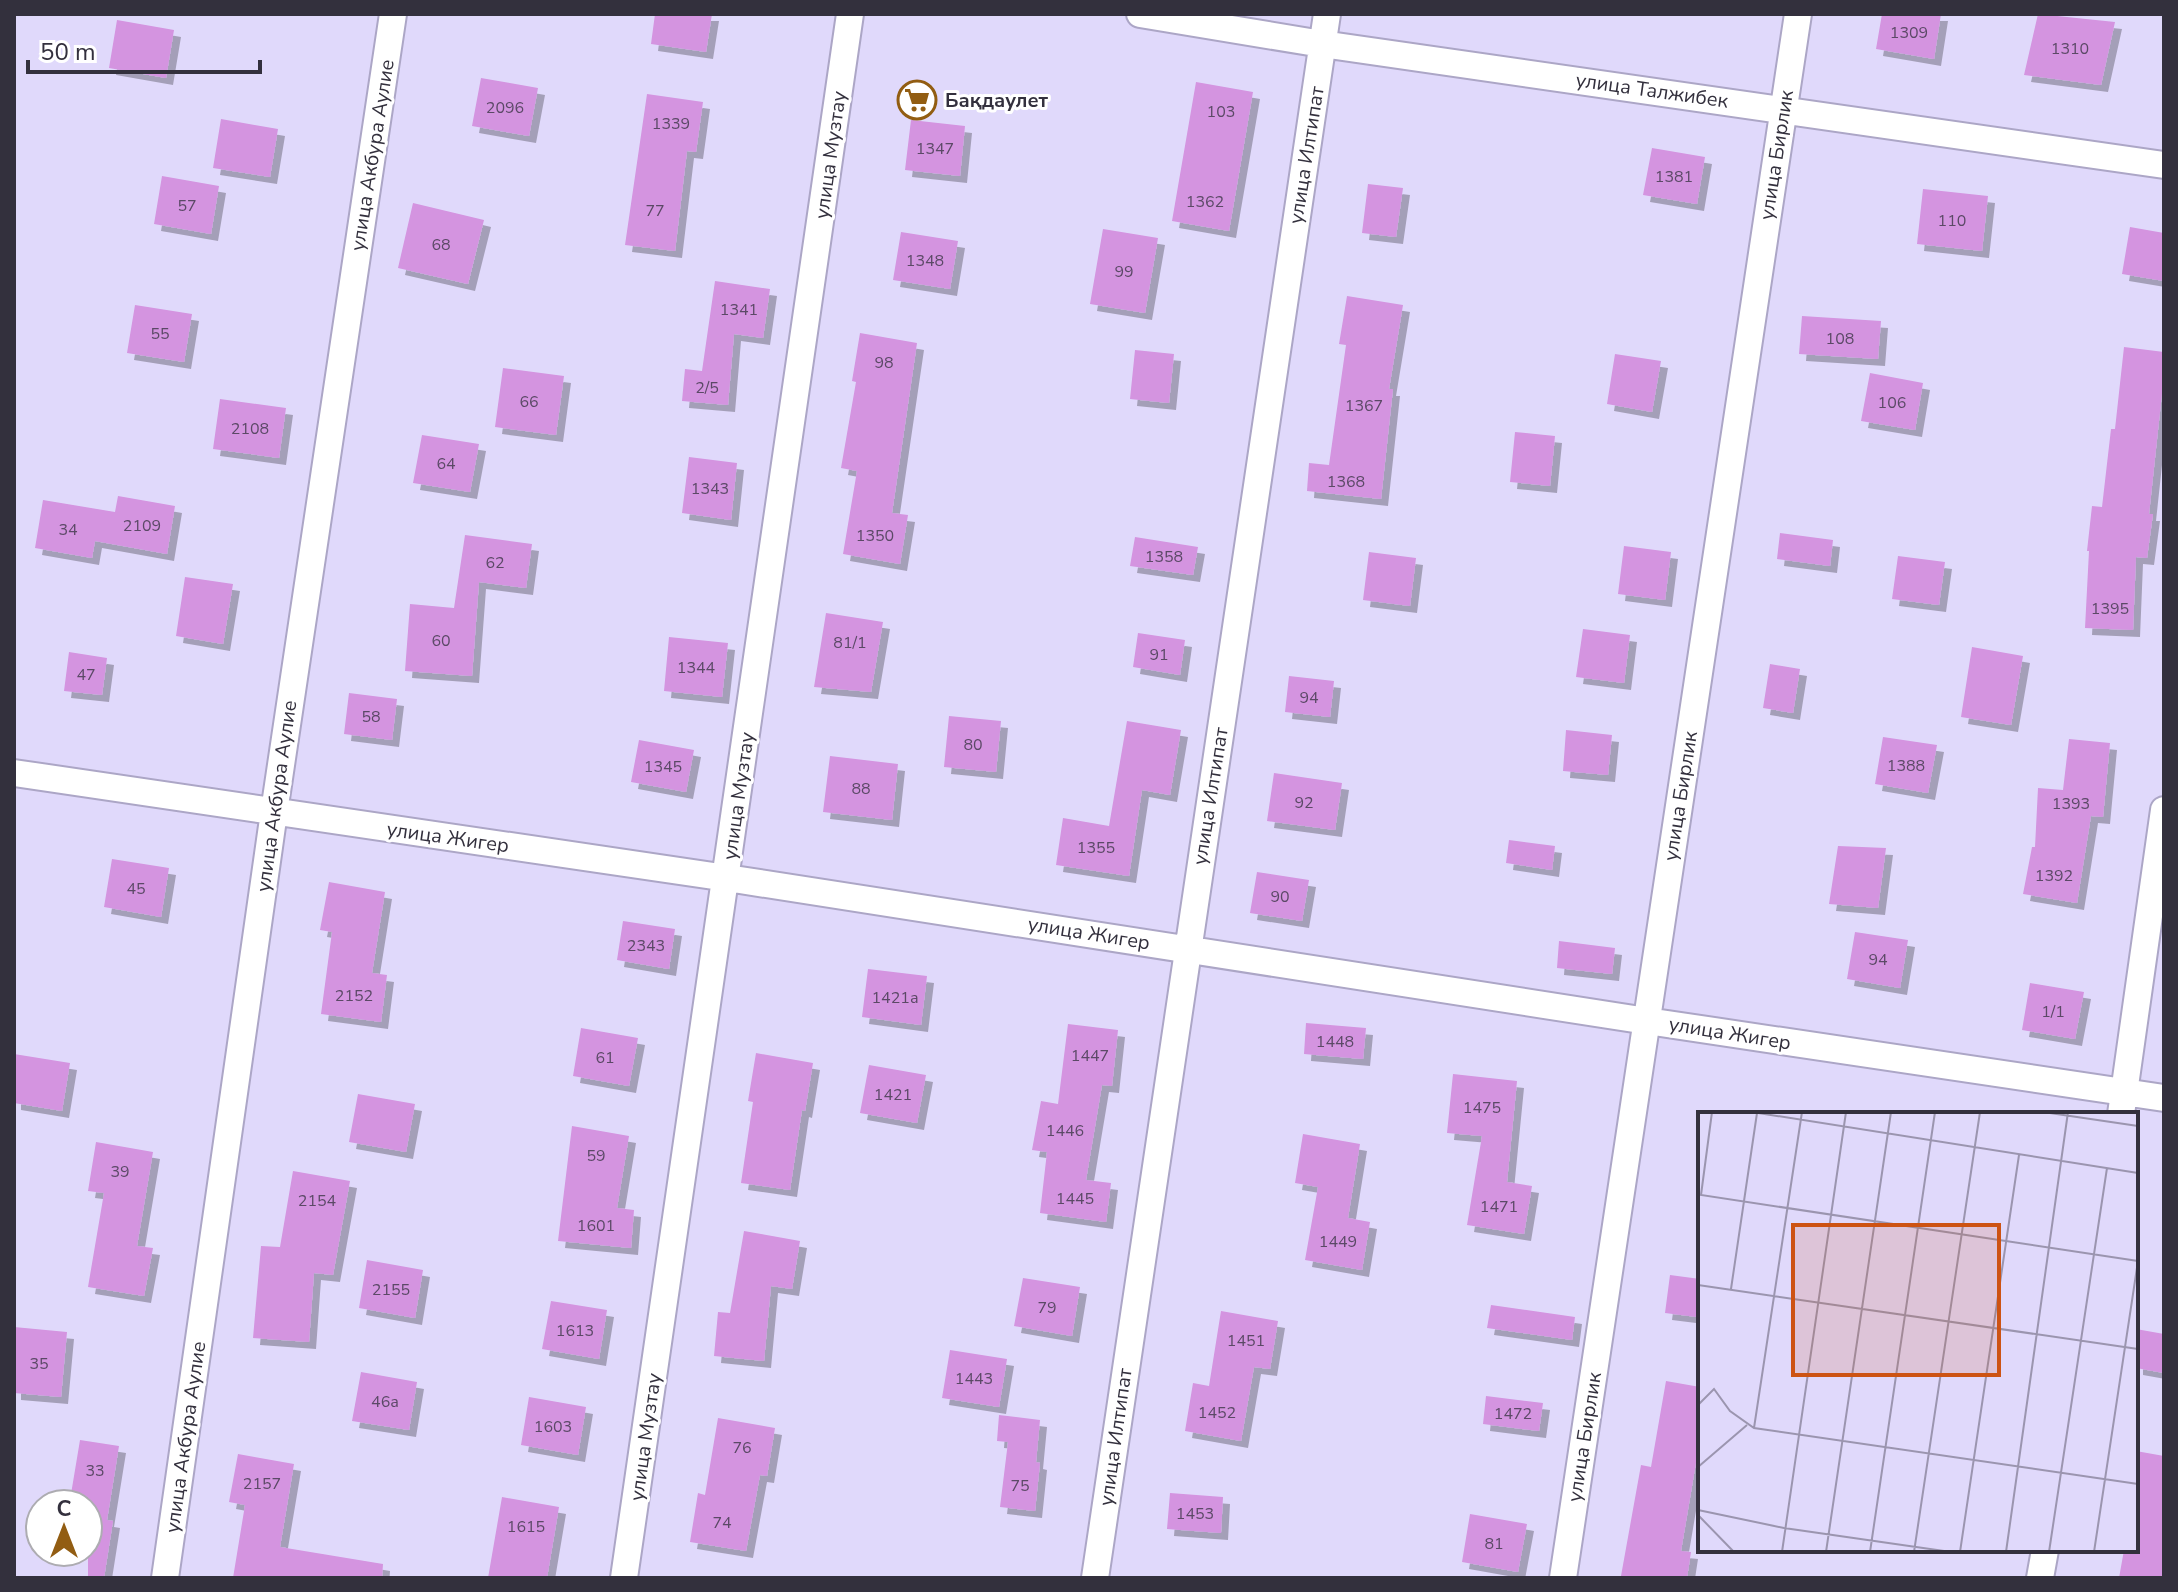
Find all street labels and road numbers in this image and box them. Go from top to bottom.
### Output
street label: улица Акбура Аулие [344,57,401,253]
street label: улица Талжибек [1574,66,1730,115]
street label: улица Илтипат [1282,84,1331,226]
street label: улица Бирлик [1753,88,1800,222]
street label: улица Музтау [808,89,853,221]
street label: улица Акбура Аулие [250,698,303,894]
street label: улица Илтипат [1186,725,1235,867]
street label: улица Бирлик [1657,729,1704,863]
street label: улица Музтау [716,730,761,862]
street label: улица Жигер [385,816,511,859]
street label: улица Жигер [1026,911,1152,956]
street label: улица Жигер [1667,1011,1793,1056]
street label: улица Акбура Аулие [159,1339,212,1535]
street label: улица Илтипат [1092,1366,1139,1508]
street label: улица Бирлик [1561,1370,1608,1504]
street label: улица Музтау [623,1371,668,1503]

